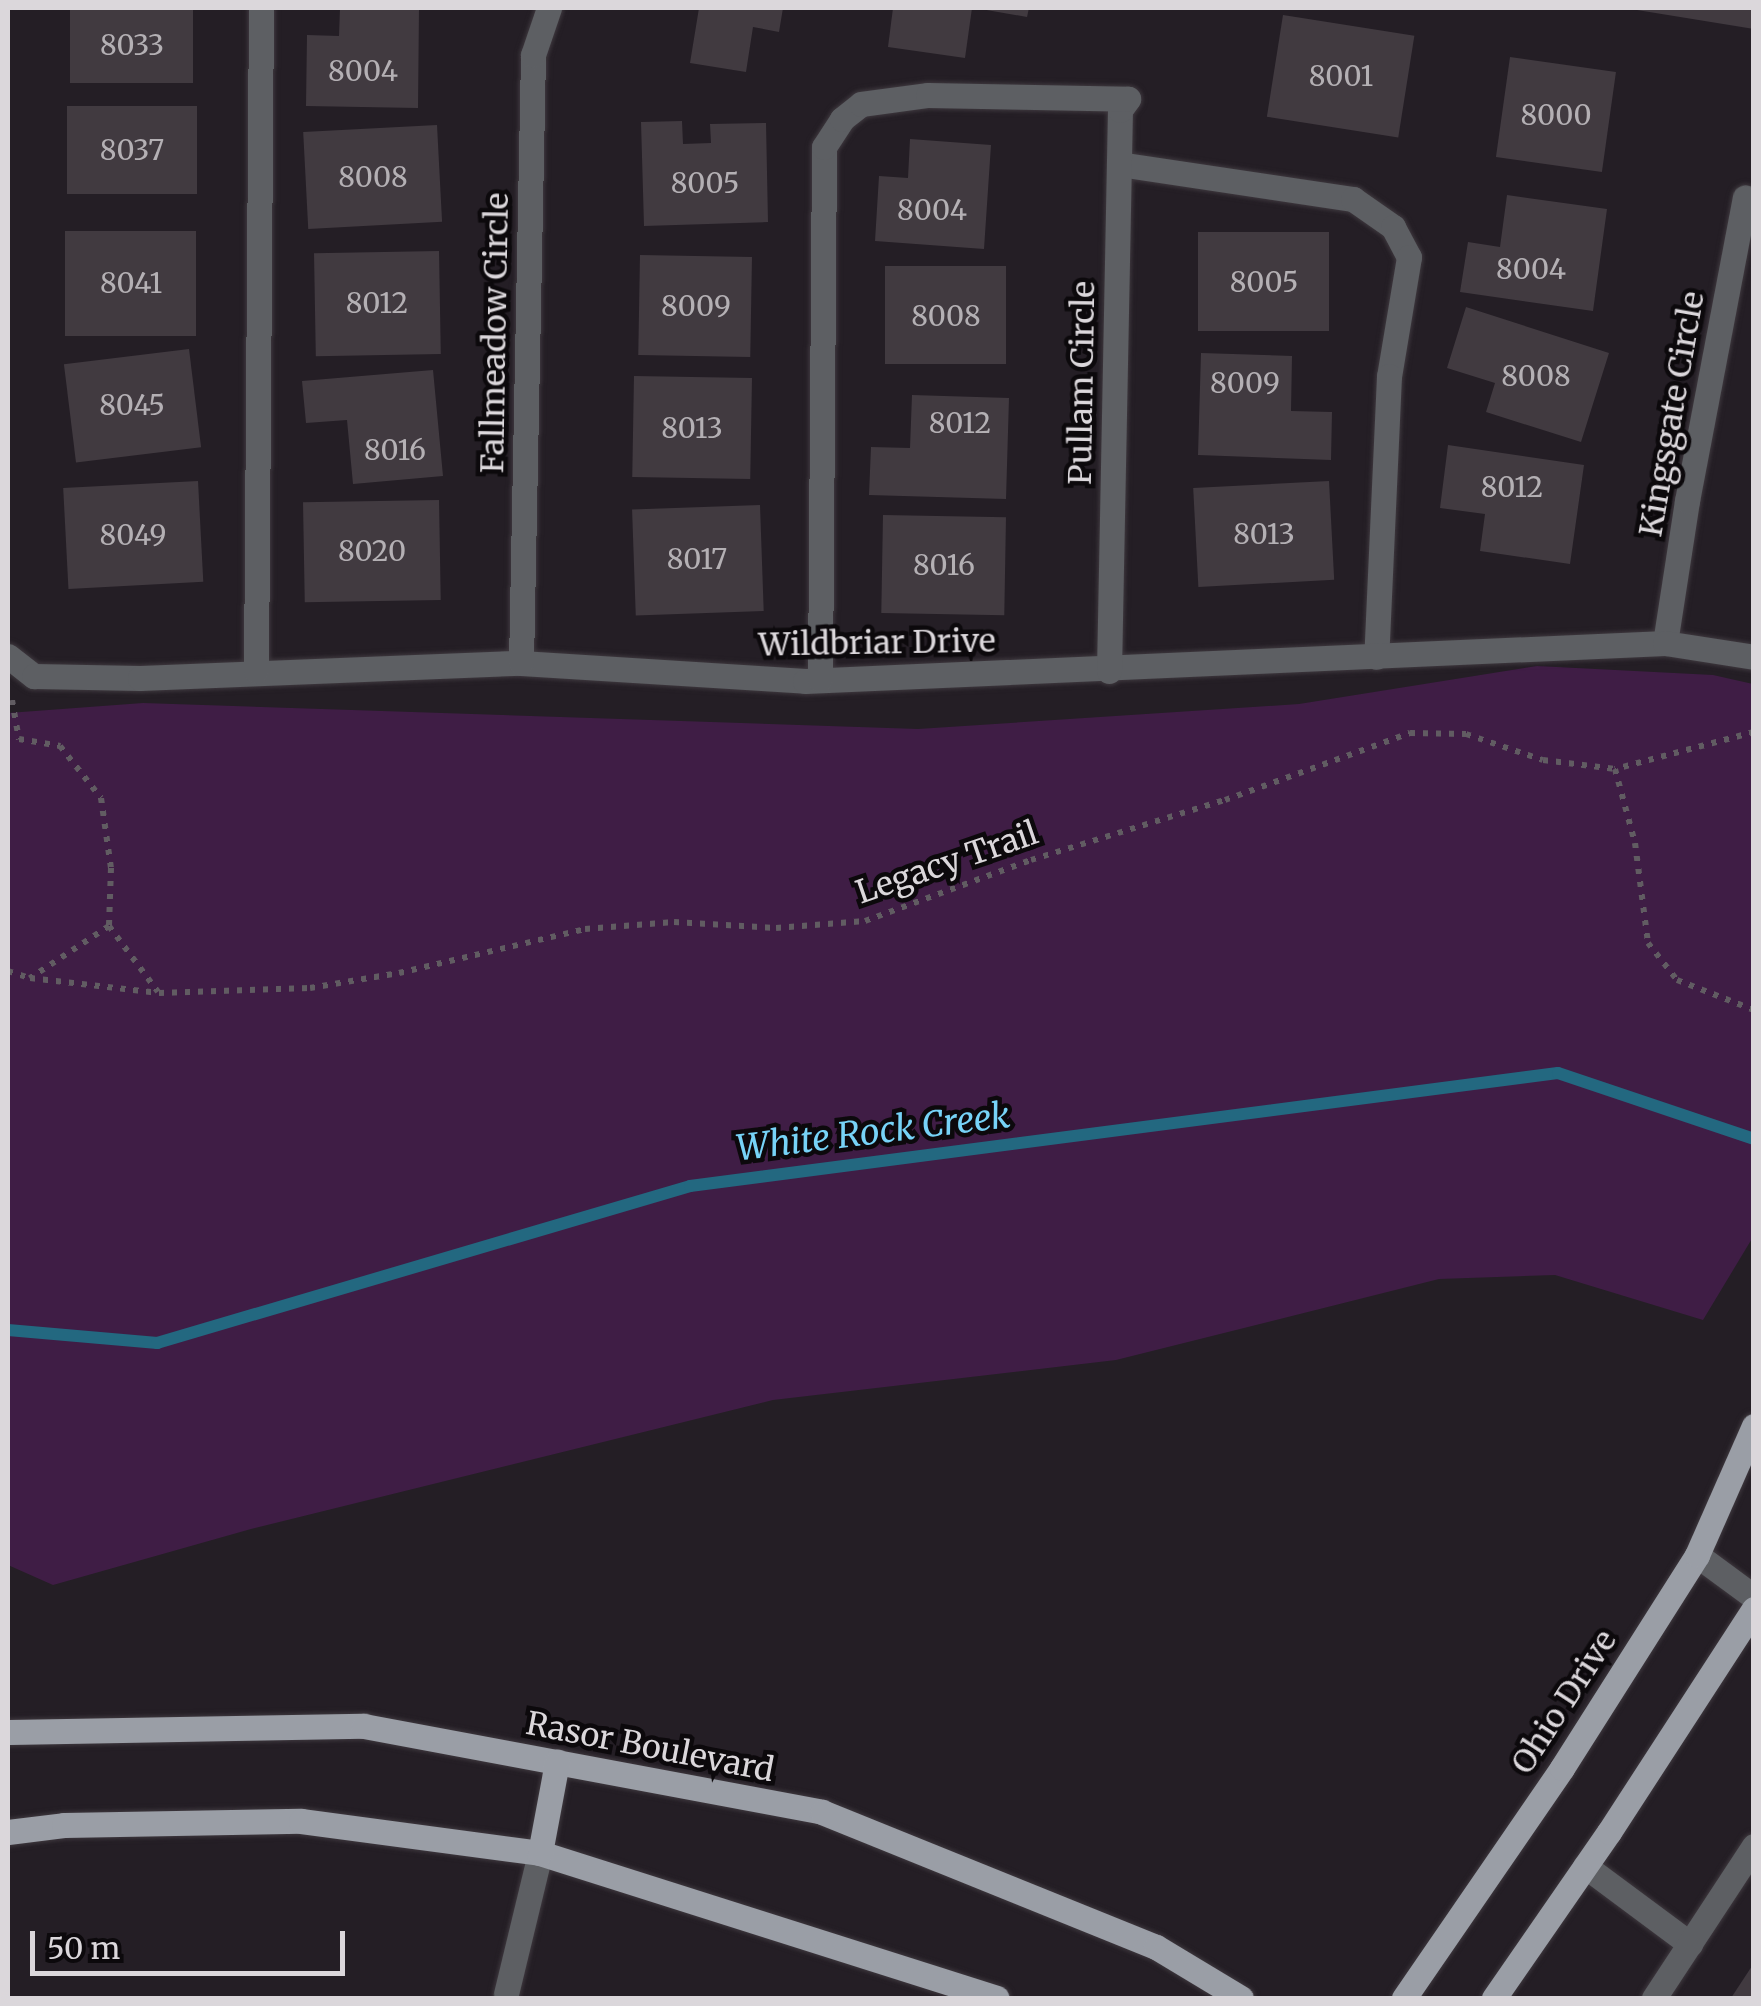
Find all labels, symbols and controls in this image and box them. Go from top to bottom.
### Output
house number: 8033 [100,28,164,62]
house number: 8004 [328,54,398,88]
house number: 8001 [1309,59,1373,93]
house number: 8000 [1520,98,1592,132]
house number: 8037 [100,133,164,167]
house number: 8008 [338,160,408,194]
house number: 8005 [671,166,739,200]
street label: Fallmeadow Circle [473,192,517,474]
house number: 8004 [897,193,967,227]
house number: 8004 [1496,252,1566,286]
house number: 8005 [1230,265,1298,299]
house number: 8041 [100,266,162,300]
street label: Pullam Circle [1061,281,1103,485]
house number: 8012 [346,286,408,320]
street label: Kingsgate Circle [1632,288,1712,540]
house number: 8009 [661,289,731,323]
house number: 8008 [911,299,981,333]
house number: 8008 [1501,359,1571,393]
house number: 8009 [1210,366,1280,400]
house number: 8045 [99,388,165,422]
house number: 8012 [929,406,991,440]
house number: 8013 [661,411,723,445]
house number: 8016 [364,433,426,467]
house number: 8012 [1481,470,1543,504]
house number: 8013 [1233,517,1295,551]
house number: 8049 [100,518,166,552]
house number: 8020 [338,534,406,568]
house number: 8017 [667,542,727,576]
house number: 8016 [913,548,975,582]
street label: Wildbriar Drive [758,622,996,664]
street label: Legacy Trail [851,814,1043,912]
water label: White Rock Creek [734,1094,1012,1170]
street label: Ohio Drive [1503,1623,1625,1781]
street label: Rasor Boulevard [523,1704,777,1790]
scale bar [35,1911,350,1973]
text: 50 m [47,1929,120,1967]

